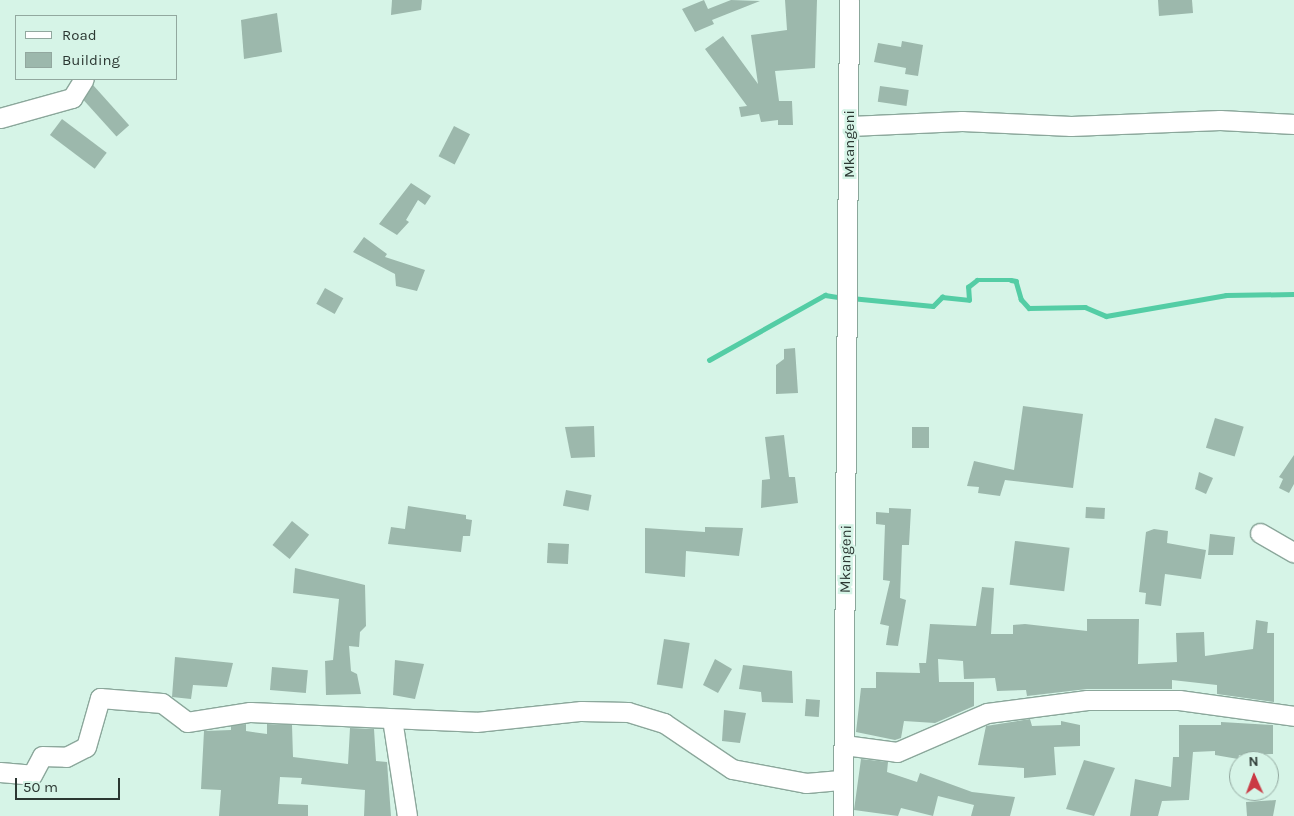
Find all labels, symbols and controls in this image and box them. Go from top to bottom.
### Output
legend [15,15,178,80]
text: Road [62,26,97,44]
text: Building [62,51,120,69]
street label: Mkangeni [841,110,859,178]
street label: Mkangeni [836,525,856,593]
north arrow [1229,751,1279,801]
text: N [1248,753,1259,770]
scale bar [18,768,122,800]
text: 50 m [23,778,58,796]

